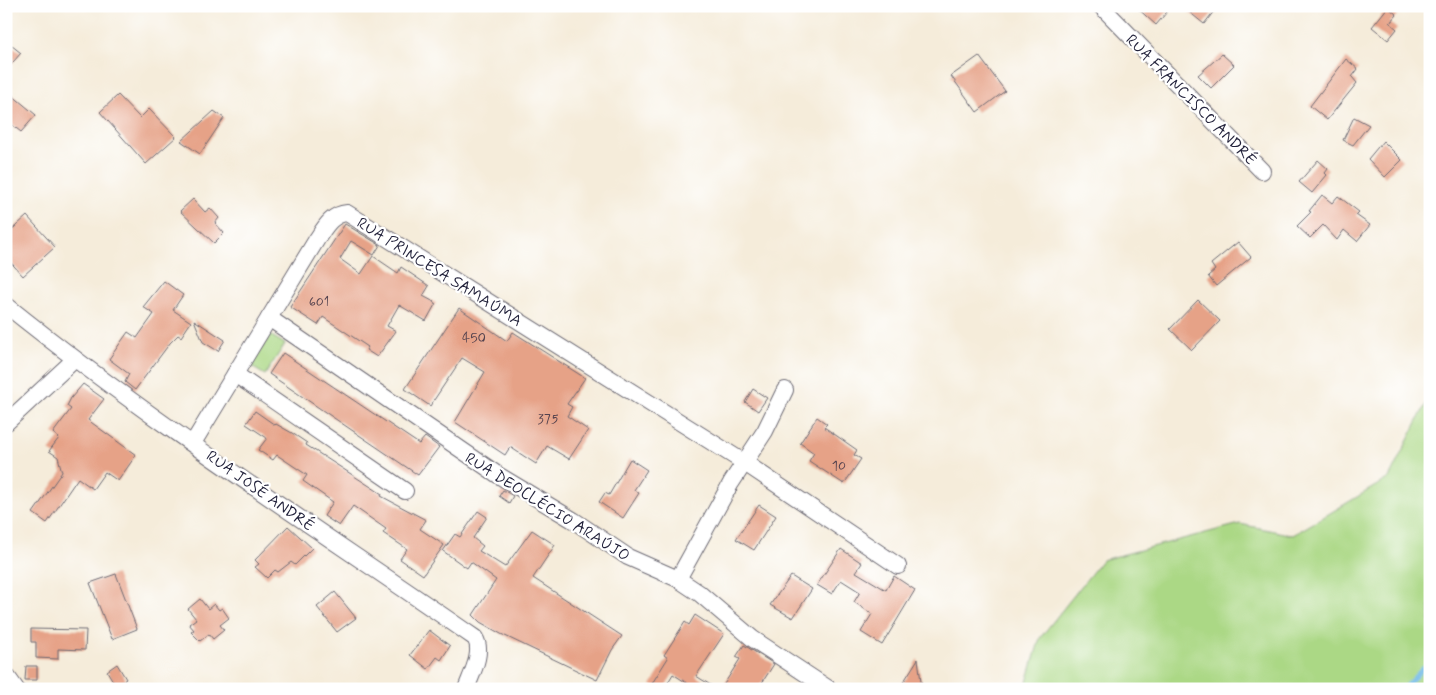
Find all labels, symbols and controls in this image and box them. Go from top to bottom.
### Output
street label: RUA FRANCISCO ANDRÉ [1121,30,1261,170]
street label: RUA PRINCESA SAMAÚMA [353,213,526,332]
house number: 601 [309,293,329,311]
house number: 450 [462,329,486,347]
house number: 375 [537,410,559,428]
street label: RUA JOSÉ ANDRÉ [202,446,319,537]
street label: RUA DEOCLÉCIO ARAÚJO [461,448,633,567]
house number: 10 [832,457,846,475]

